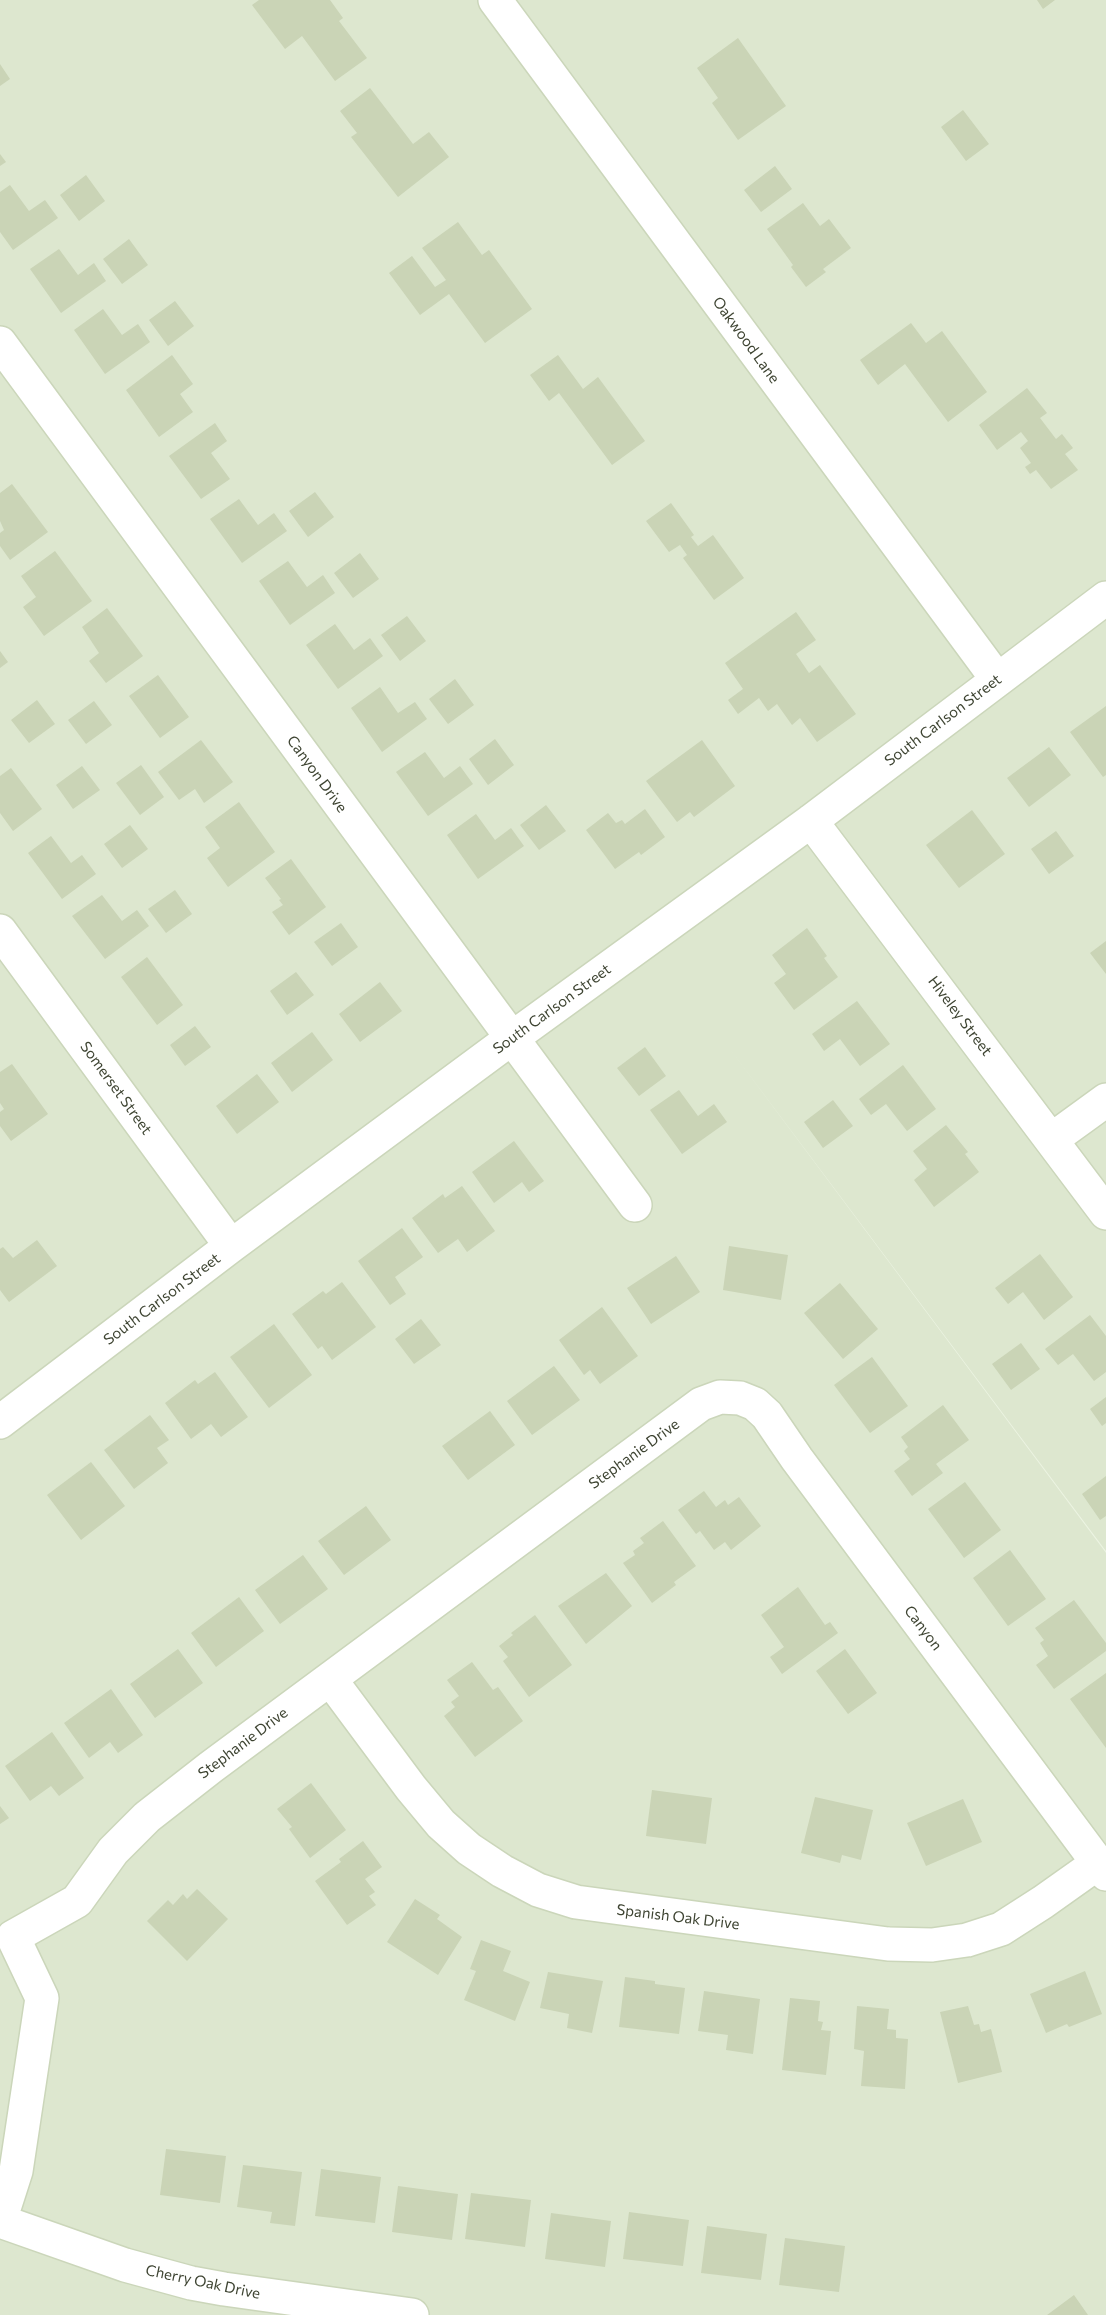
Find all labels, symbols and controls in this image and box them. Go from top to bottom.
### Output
street label: Oakwood Lane [709,293,783,387]
street label: South Carlson Street [881,670,1005,770]
street label: Canyon Drive [283,732,351,816]
street label: South Carlson Street [490,960,614,1058]
street label: Hiveley Street [924,973,996,1059]
street label: Somerset Street [76,1038,156,1138]
street label: South Carlson Street [100,1249,224,1349]
street label: Stephanie Drive [585,1415,683,1493]
street label: Canyon [900,1602,946,1654]
street label: Stephanie Drive [195,1703,291,1783]
street label: Spanish Oak Drive [616,1901,740,1933]
street label: Cherry Oak Drive [144,2261,262,2303]

